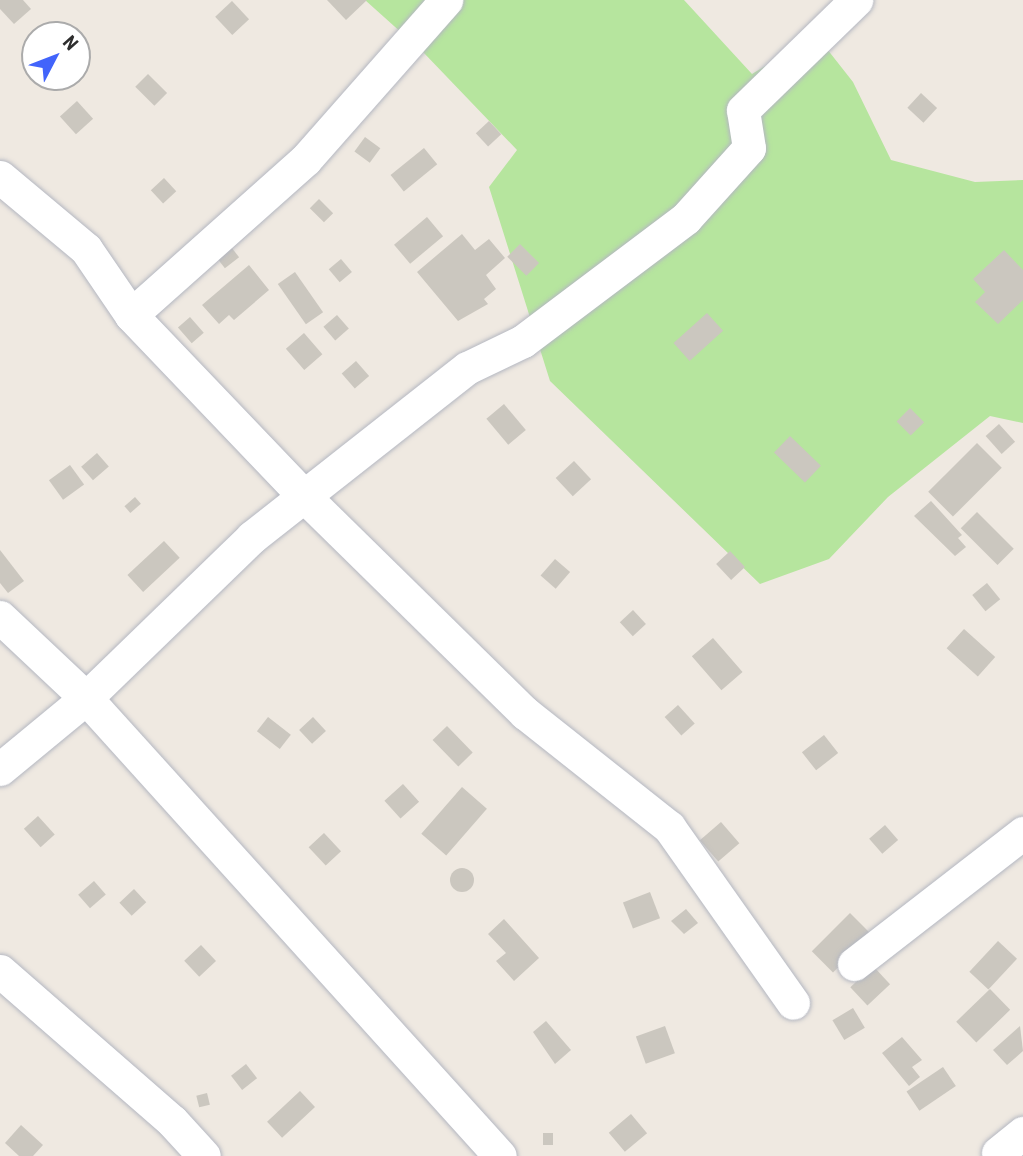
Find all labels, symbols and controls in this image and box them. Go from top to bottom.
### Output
north arrow [21,21,91,91]
text: N [58,31,83,55]

